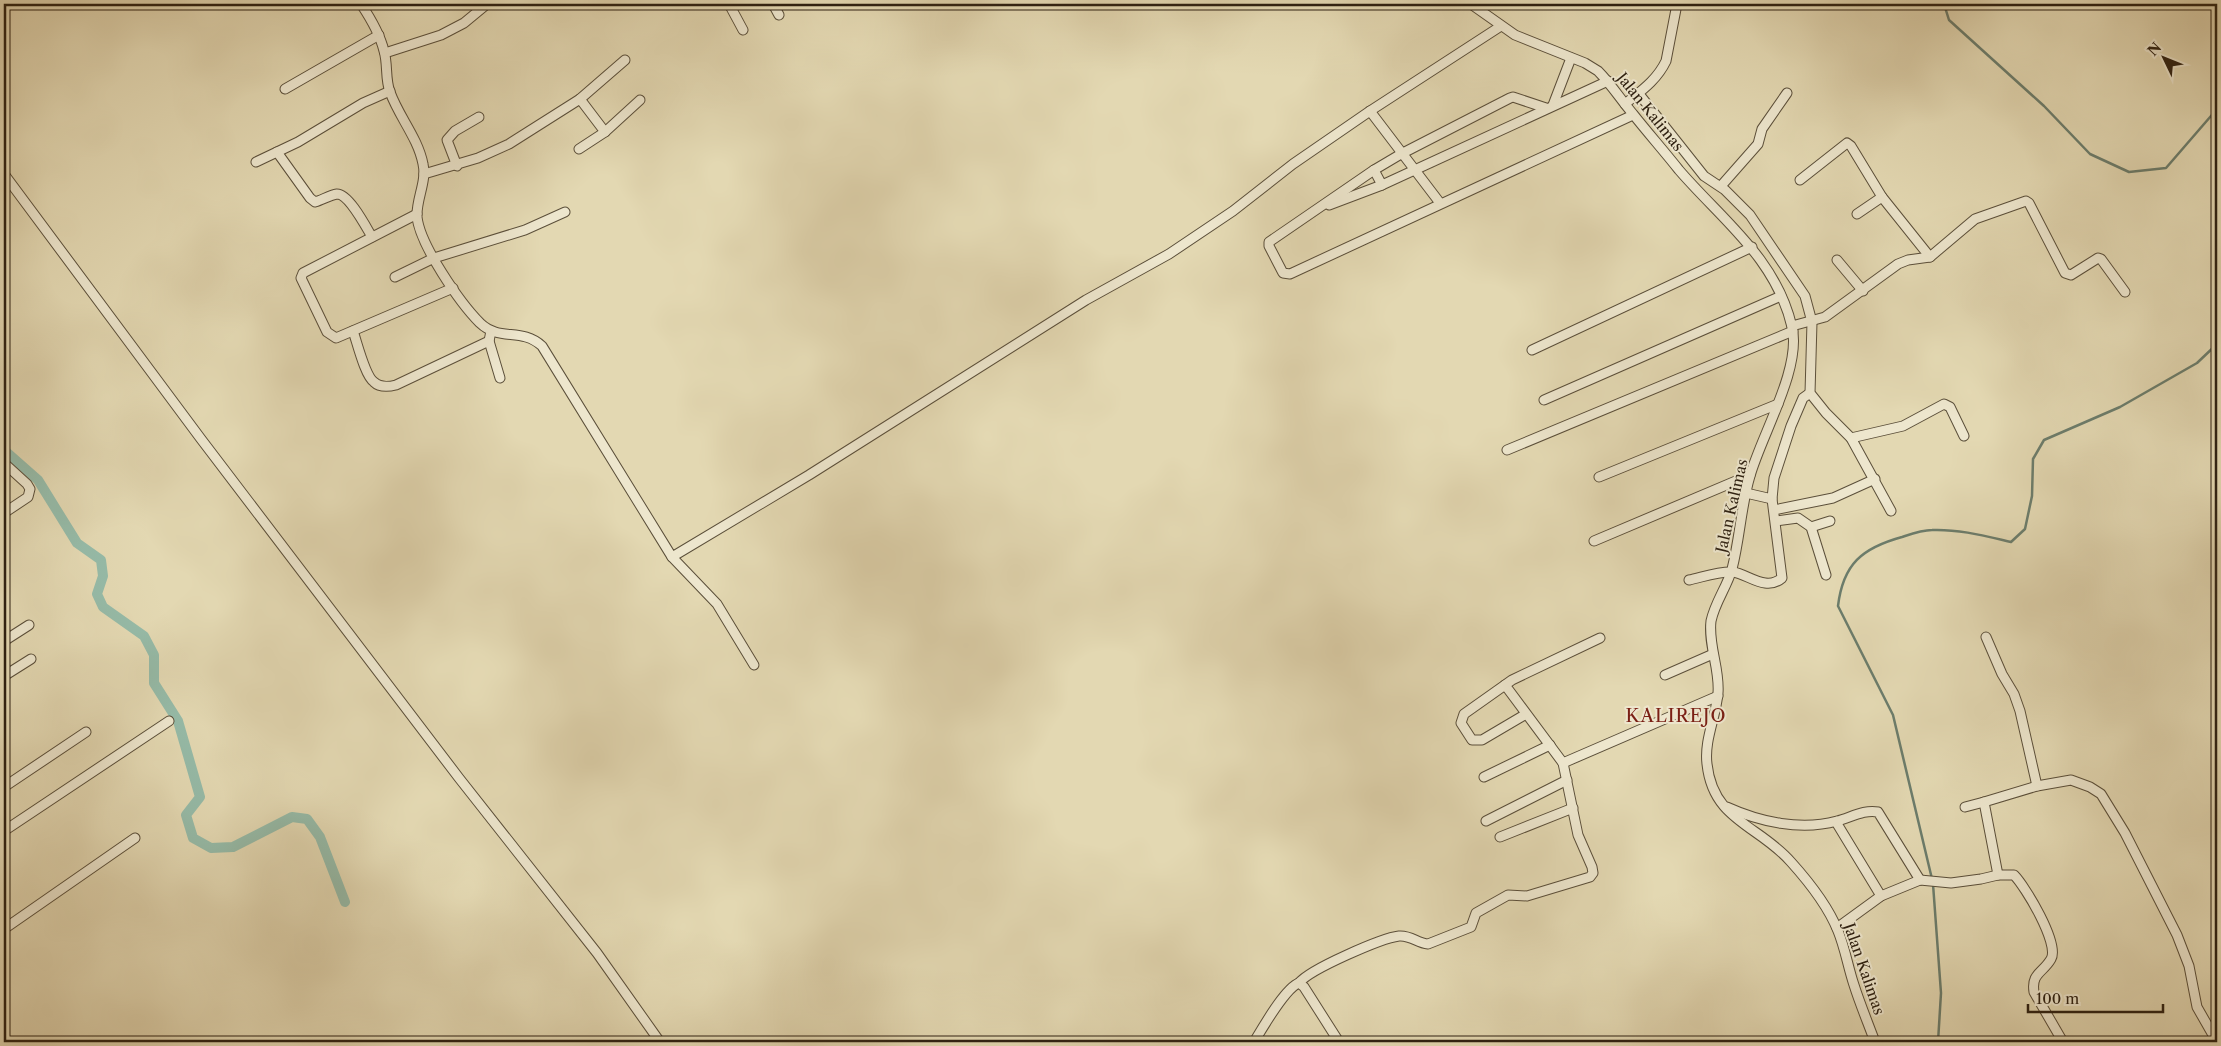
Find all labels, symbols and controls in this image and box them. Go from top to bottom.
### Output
north arrow [2138,32,2188,82]
text: N [2144,39,2165,60]
street label: Jalan Kalimas [1612,67,1688,155]
street label: Jalan Kalimas [1711,457,1752,557]
district label: KALIREJO [1626,705,1726,727]
street label: Jalan Kalimas [1839,919,1889,1017]
scale bar [2028,981,2164,1013]
text: 100 m [2036,989,2079,1008]

